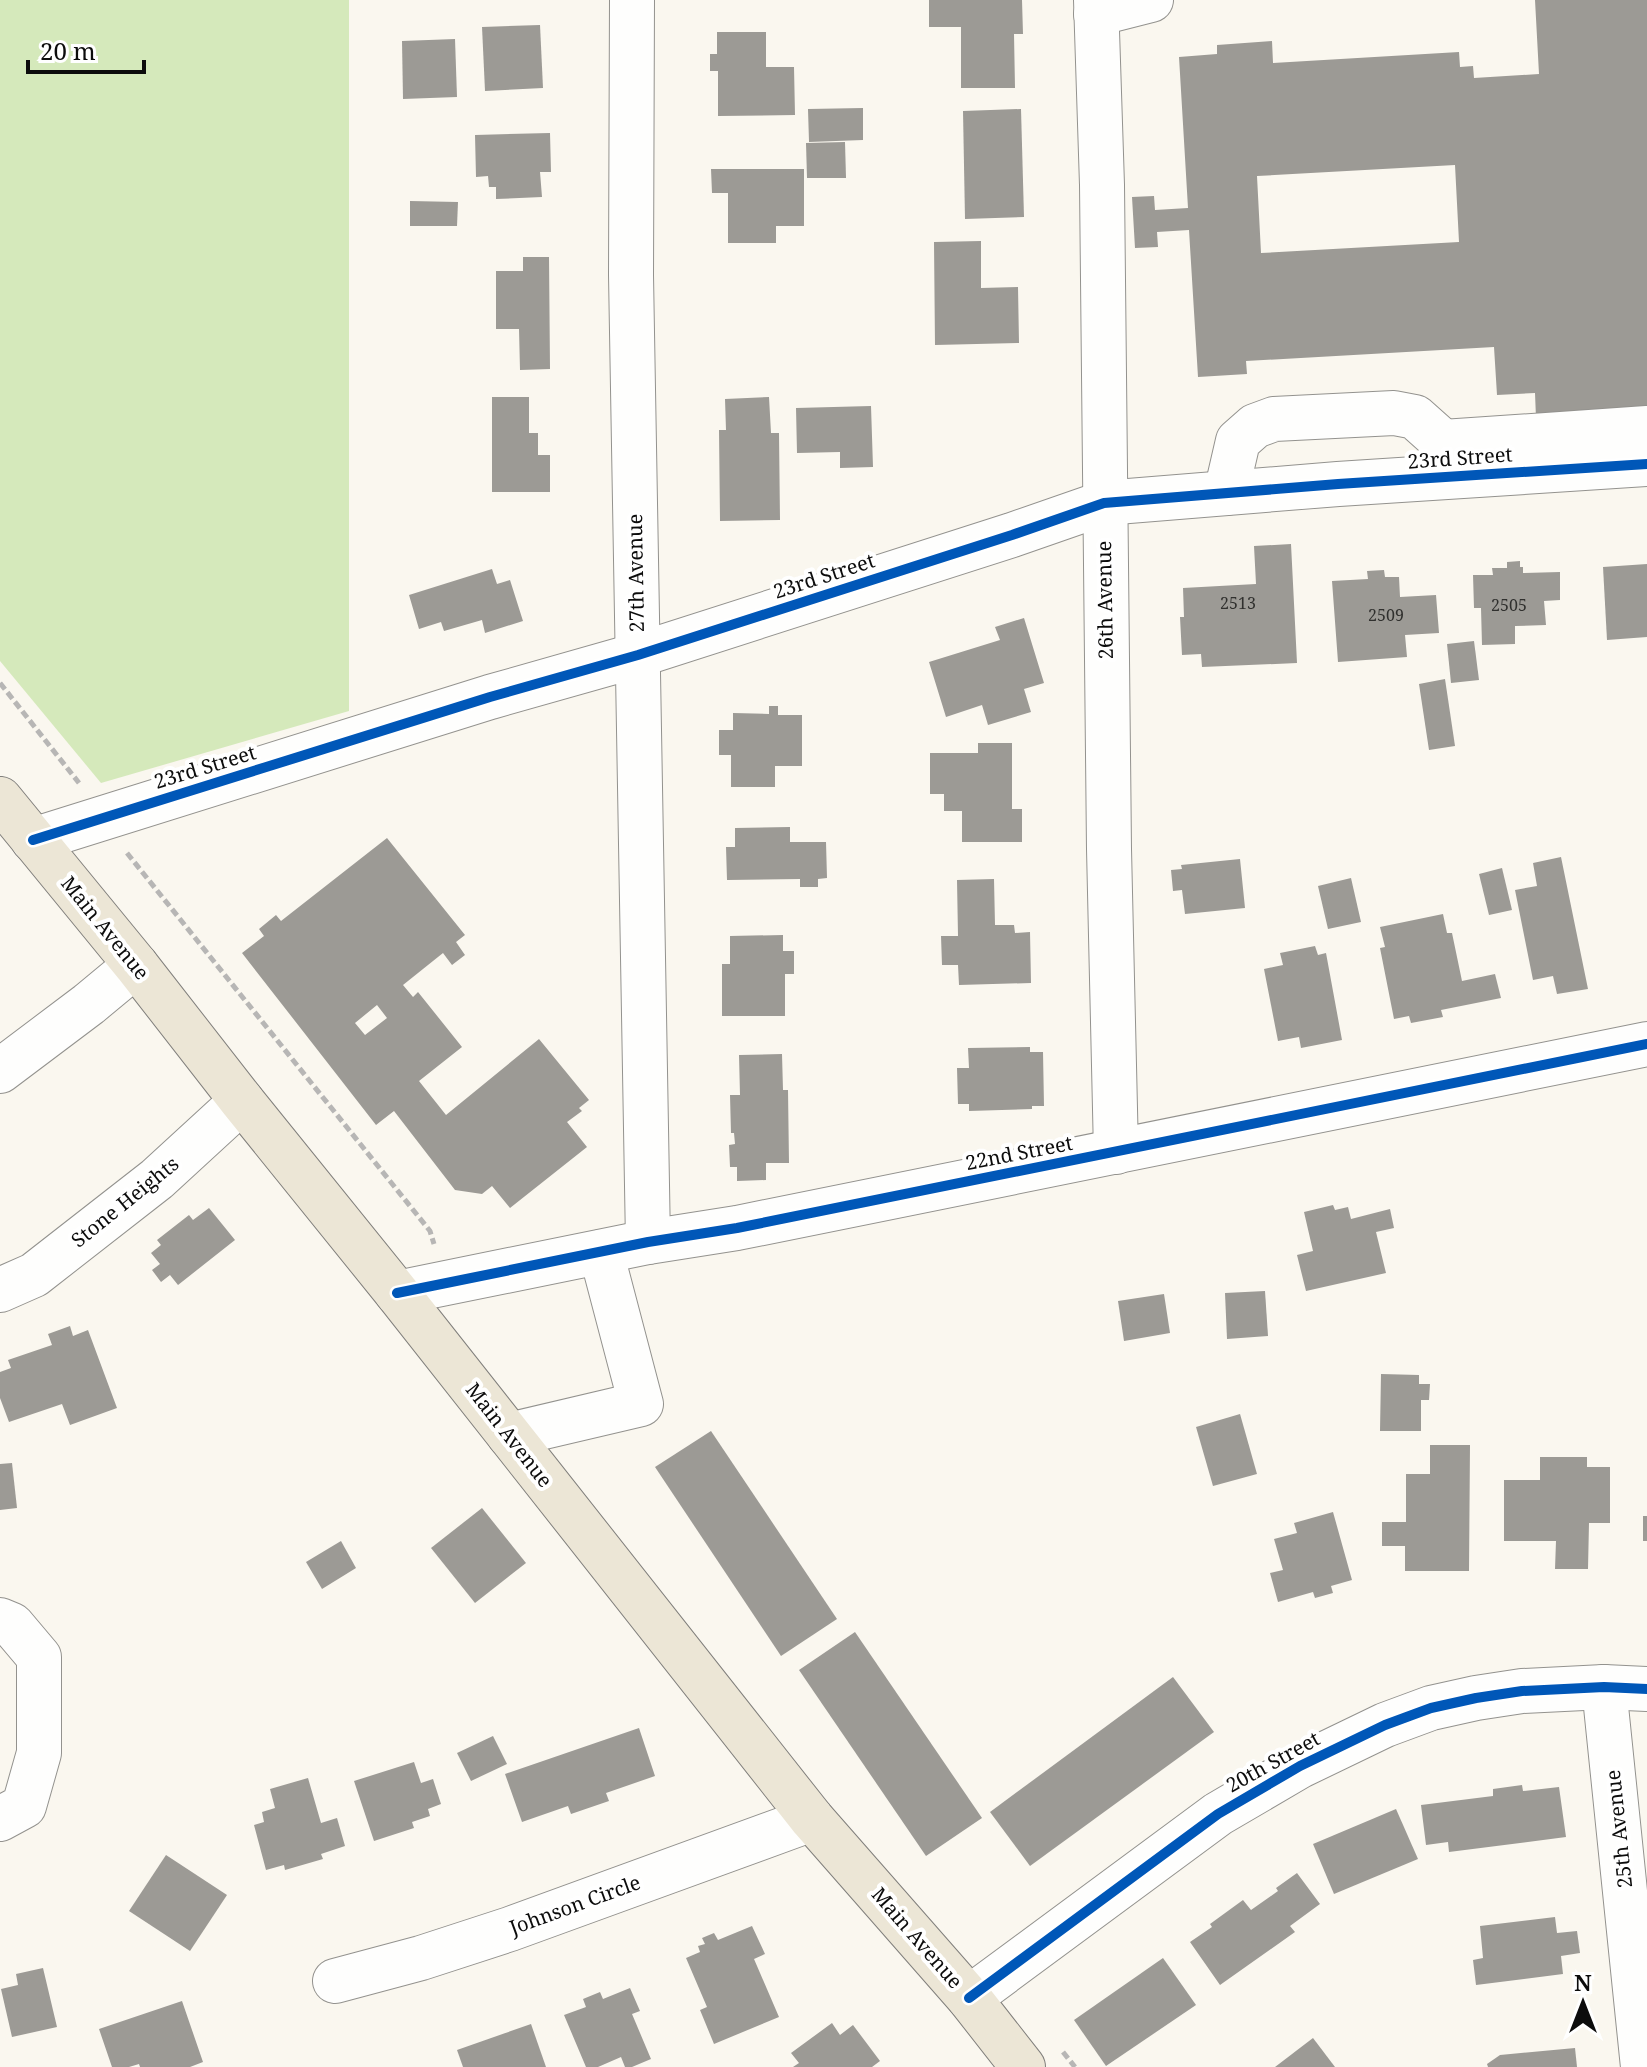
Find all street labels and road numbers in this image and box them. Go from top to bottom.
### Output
street label: 23rd Street [1407,440,1513,475]
street label: 27th Avenue [621,513,650,633]
street label: 26th Avenue [1090,540,1119,660]
street label: 23rd Street [770,546,878,605]
street label: 23rd Street [151,738,259,795]
street label: Main Avenue [55,870,156,985]
street label: 22nd Street [963,1129,1075,1176]
street label: Stone Heights [65,1150,184,1253]
street label: Main Avenue [460,1377,559,1493]
street label: 20th Street [1221,1725,1324,1798]
street label: 25th Avenue [1599,1769,1638,1890]
street label: Johnson Circle [505,1868,644,1941]
street label: Main Avenue [866,1881,969,1994]

